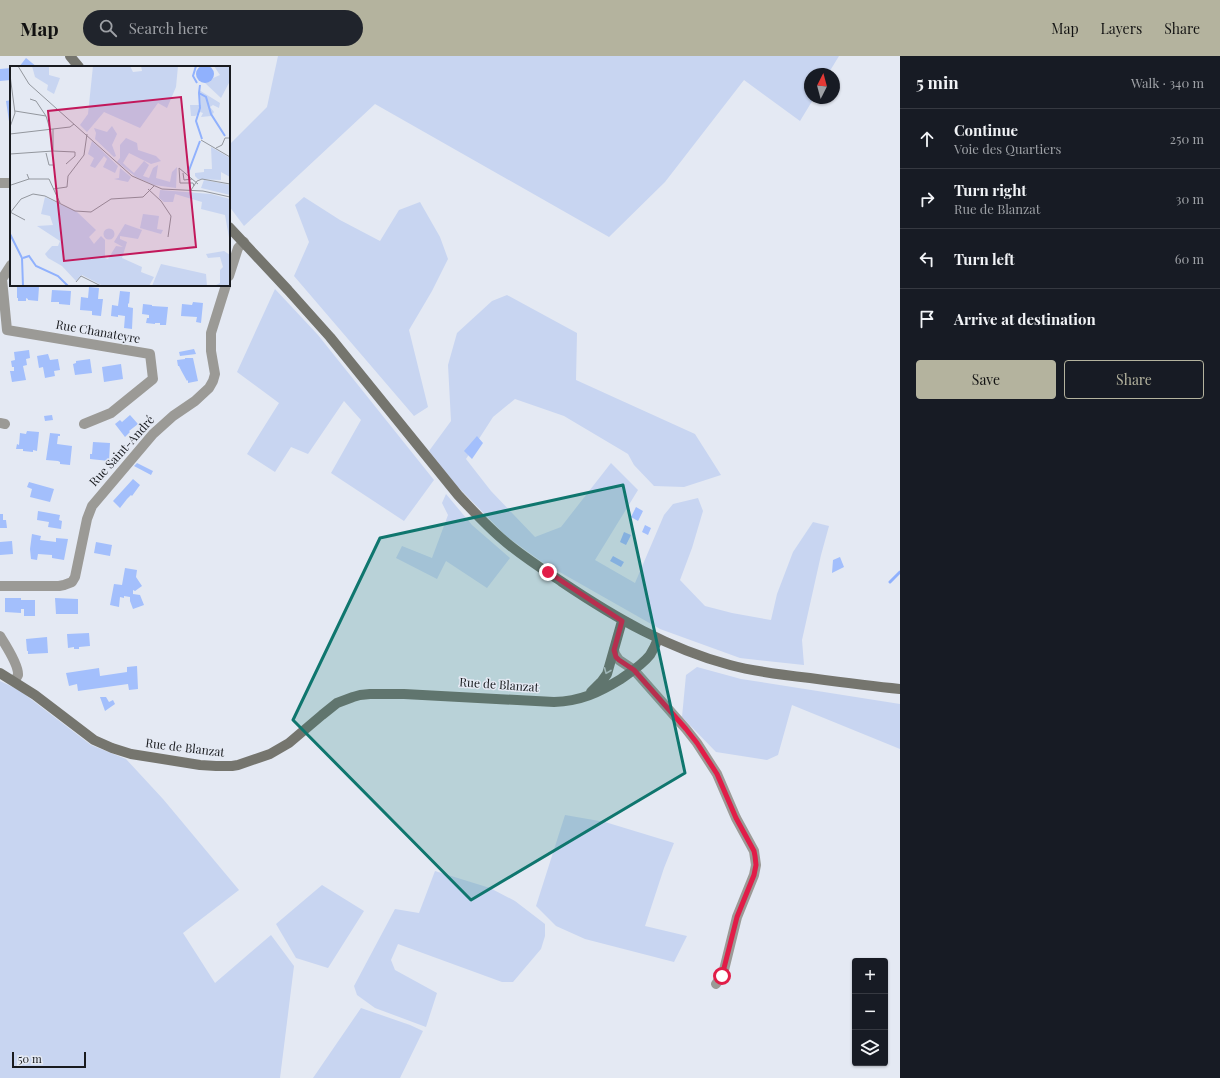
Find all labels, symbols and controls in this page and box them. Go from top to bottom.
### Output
search box [83,10,363,46]
text: Map [20,15,59,41]
icon: search [97,17,119,39]
text: Search here [129,18,208,38]
text: Map [1051,19,1079,38]
text: Layers [1101,19,1142,38]
text: Share [1164,19,1200,38]
inset map [10,66,230,286]
north arrow [804,68,840,104]
text: 5 min [916,71,959,93]
text: Walk · 340 m [1131,74,1204,91]
text: Continue [954,120,1018,140]
icon: ahead [916,128,938,150]
text: 250 m [1170,130,1204,147]
text: Voie des Quartiers [954,140,1061,157]
text: Turn right [954,180,1027,200]
icon: right [916,188,938,210]
text: 30 m [1176,190,1204,207]
text: Rue de Blanzat [954,200,1040,217]
icon: left [916,248,938,270]
text: Turn left [954,249,1015,269]
text: 60 m [1175,250,1204,267]
icon: arrive [916,308,938,330]
text: Arrive at destination [954,309,1096,329]
street label: Rue Chanateyre [55,316,142,346]
button: Save [916,360,1056,399]
button: Share [1064,360,1204,399]
street label: Rue Saint-André [85,412,157,489]
route end [539,563,557,581]
one-way arrow [603,668,611,675]
street label: Rue de Blanzat [459,673,540,695]
street label: Rue de Blanzat [145,734,226,760]
map controls [852,958,888,1066]
button: + [852,958,888,994]
route start [713,967,731,985]
button: − [852,994,888,1030]
button: layers [852,1030,888,1066]
scale bar [12,1050,86,1069]
text: 50 m [18,1051,42,1066]

